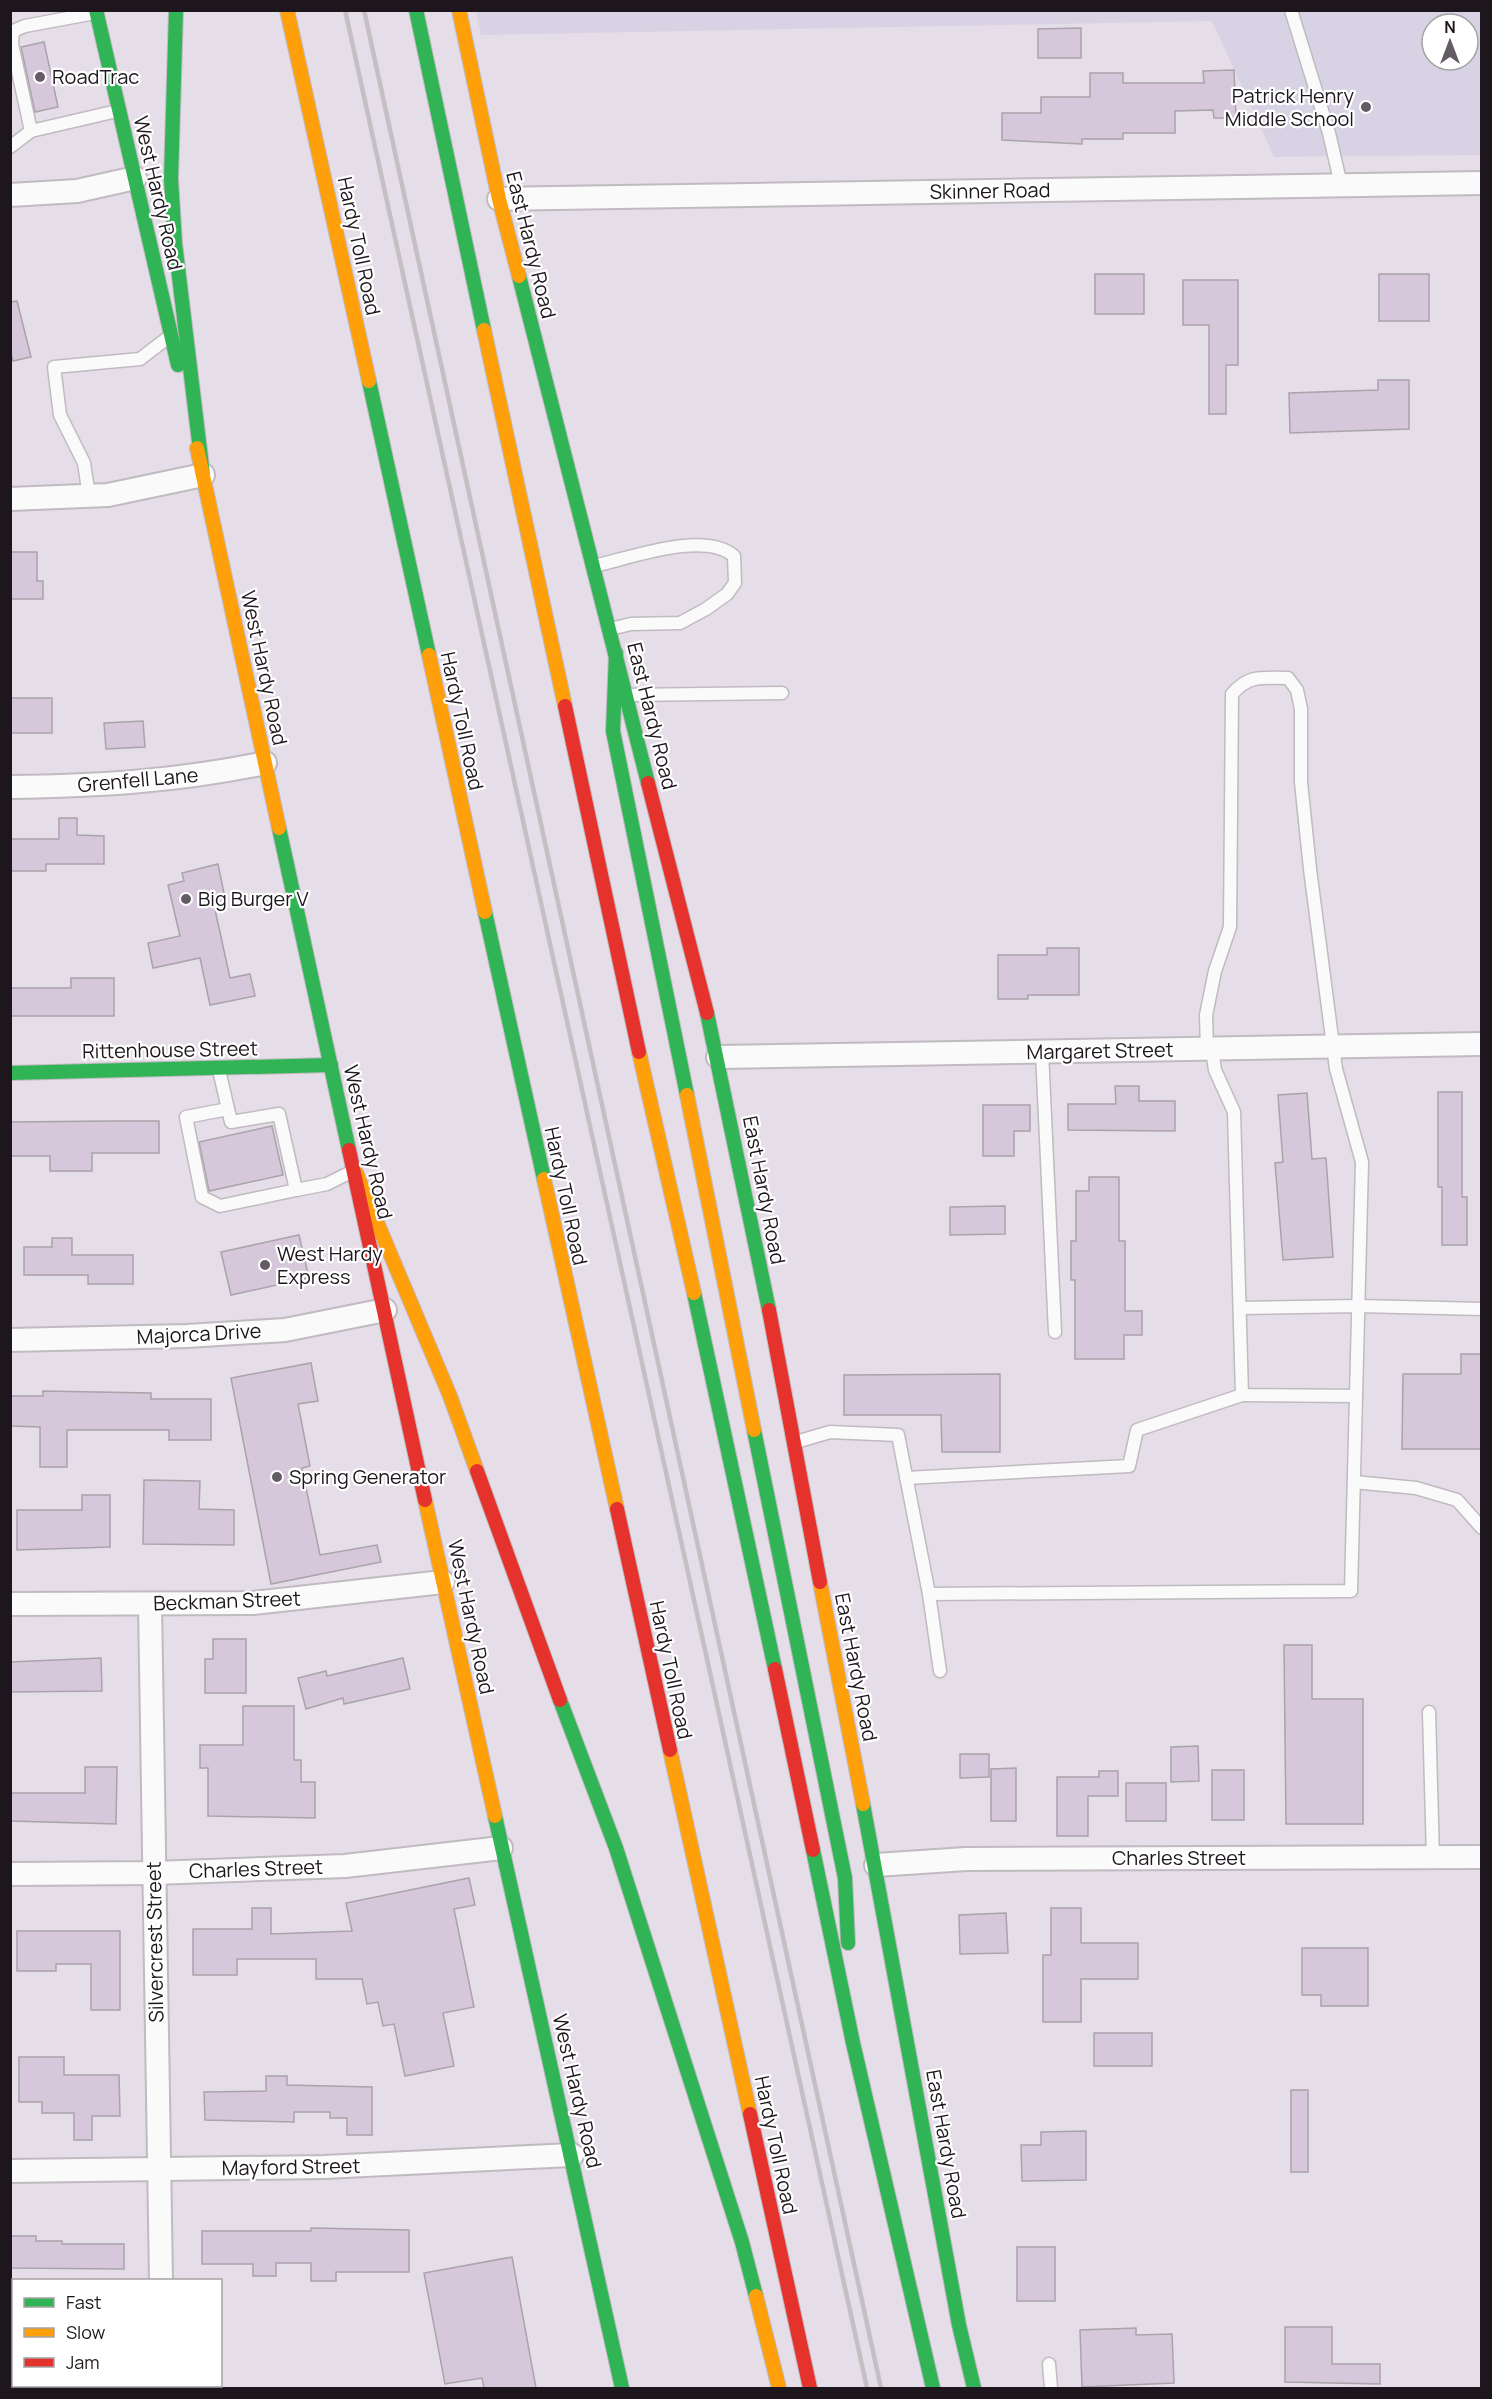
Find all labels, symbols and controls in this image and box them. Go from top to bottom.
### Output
north arrow [1420,12,1480,72]
text: N [1444,16,1456,38]
place label: RoadTrac [52,63,139,90]
marker: RoadTrac [33,70,47,84]
place label: Patrick Henry Middle School [1225,82,1354,132]
marker: Patrick Henry Middle School [1359,100,1373,114]
street label: West Hardy Road [128,113,189,273]
street label: East Hardy Road [500,169,563,321]
street label: Hardy Toll Road [332,174,387,318]
street label: Skinner Road [929,176,1051,205]
street label: West Hardy Road [235,588,294,748]
street label: East Hardy Road [621,640,684,792]
street label: Hardy Toll Road [435,649,490,793]
street label: Grenfell Lane [77,761,199,798]
place label: Big Burger V [198,885,309,912]
marker: Big Burger V [179,892,193,906]
street label: Rittenhouse Street [82,1034,258,1065]
street label: Margaret Street [1026,1036,1174,1065]
street label: West Hardy Road [338,1062,399,1222]
street label: East Hardy Road [737,1113,792,1266]
street label: Hardy Toll Road [539,1124,594,1268]
place label: West Hardy Express [277,1240,383,1290]
marker: West Hardy Express [258,1258,272,1272]
street label: Majorca Drive [136,1317,262,1350]
place label: Spring Generator [289,1463,446,1490]
marker: Spring Generator [270,1470,284,1484]
street label: West Hardy Road [442,1537,501,1697]
street label: Beckman Street [153,1584,301,1617]
street label: East Hardy Road [829,1590,884,1743]
street label: Hardy Toll Road [644,1598,699,1742]
street label: Charles Street [1112,1844,1246,1871]
street label: Charles Street [188,1853,323,1884]
street label: Silvercrest Street [140,1861,169,2023]
street label: West Hardy Road [547,2011,608,2171]
street label: East Hardy Road [920,2067,973,2220]
street label: Hardy Toll Road [749,2073,804,2217]
street label: Mayford Street [221,2152,361,2181]
legend [12,2279,222,2387]
text: Fast [66,2290,101,2314]
text: Slow [66,2320,106,2344]
text: Jam [66,2350,100,2374]

